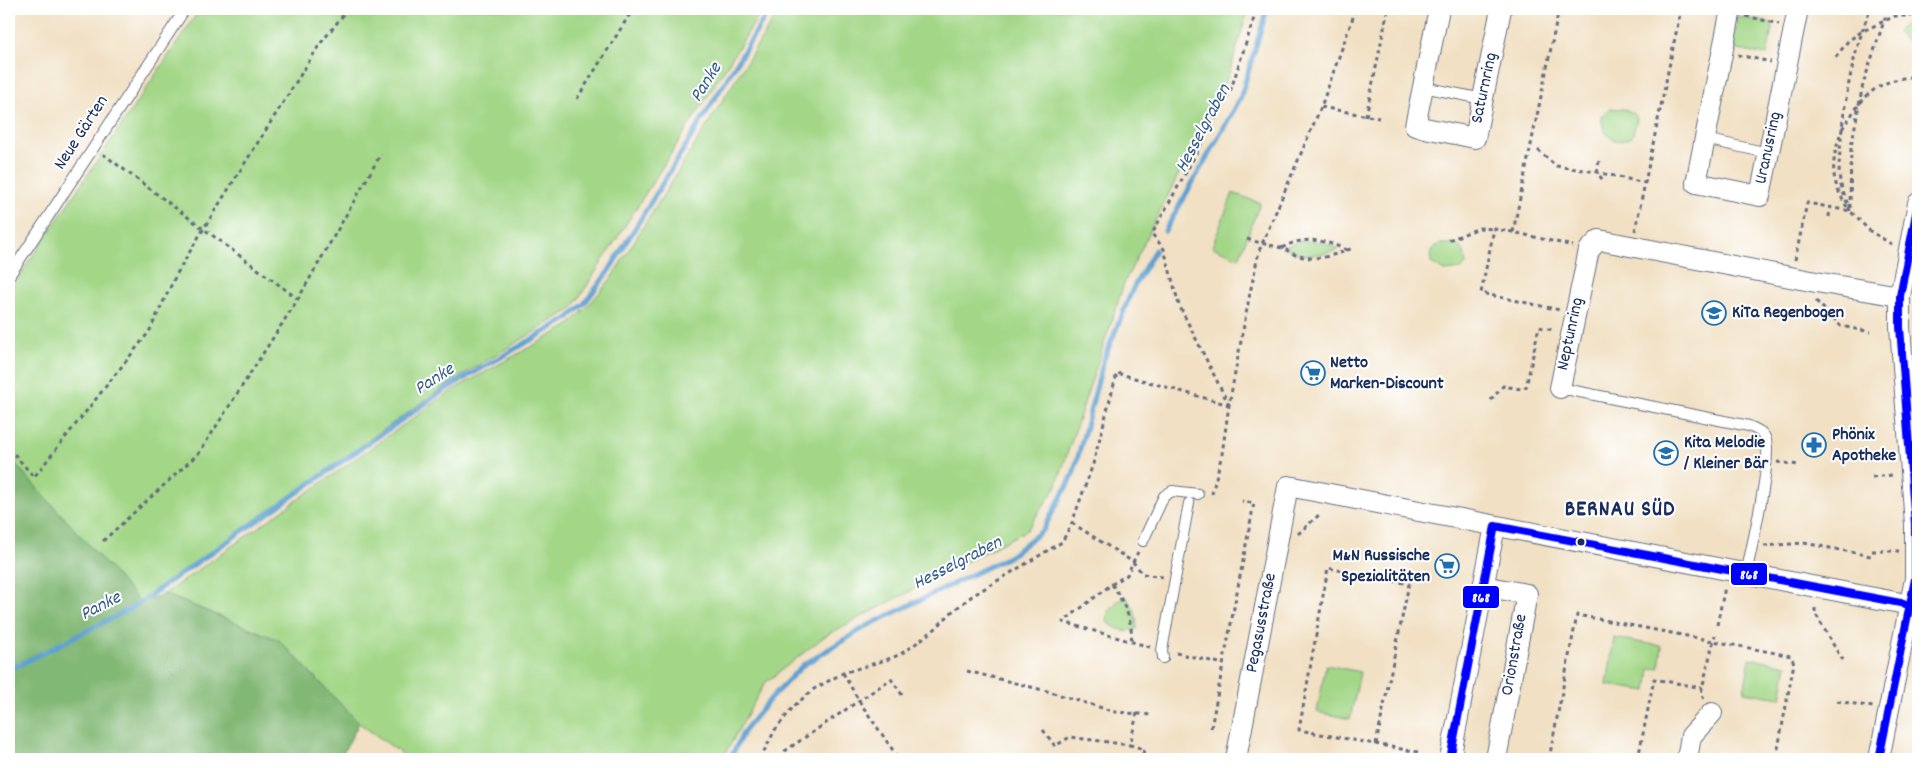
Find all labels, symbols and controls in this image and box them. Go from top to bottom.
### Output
street label: Saturnring [1465,50,1505,126]
water label: Panke [684,56,731,108]
water label: Hesselgraben [1169,79,1239,178]
street label: Neue Gärten [49,91,115,175]
street label: Uranusring [1749,109,1789,187]
street label: Neptunring [1551,295,1591,373]
school or university icon: KiTa Regenbogen [1701,300,1727,326]
place label: KiTa Regenbogen [1732,301,1844,326]
place label: Netto Marken-Discount [1330,351,1444,397]
water label: Panke [410,356,462,403]
supermarket icon: Netto Marken-Discount [1300,360,1326,386]
place label: Phönix Apotheke [1832,423,1896,469]
place label: Kita Melodie / Kleiner Bär [1683,431,1769,477]
pharmacy icon: Phönix Apotheke [1801,432,1827,458]
school or university icon: Kita Melodie / Kleiner Bär [1653,440,1679,466]
district label: BERNAU SÜD [1565,495,1675,526]
water label: Hesselgraben [909,529,1008,598]
unlabelled marker [1576,537,1586,547]
place label: M&N Russische Spezialitäten [1333,544,1430,590]
supermarket icon: M&N Russische Spezialitäten [1434,553,1460,579]
line badge: 868 [1730,562,1768,586]
text: 868 [1740,566,1758,586]
street label: Pegasusstraße [1240,571,1284,675]
water label: Panke [76,585,128,629]
line badge: 868 [1462,585,1500,609]
text: 868 [1472,589,1490,609]
street label: Orionstraße [1496,612,1534,698]

